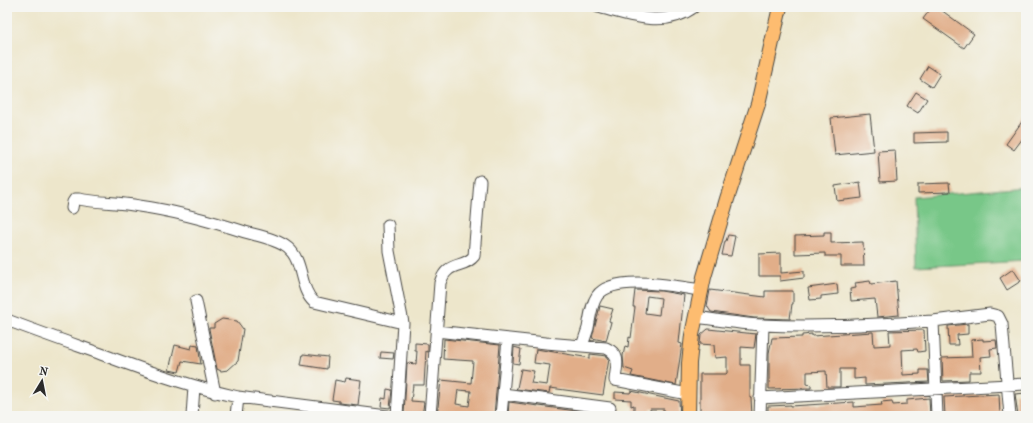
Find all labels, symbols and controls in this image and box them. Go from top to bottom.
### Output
north arrow [22,361,62,401]
text: N [38,365,50,379]

